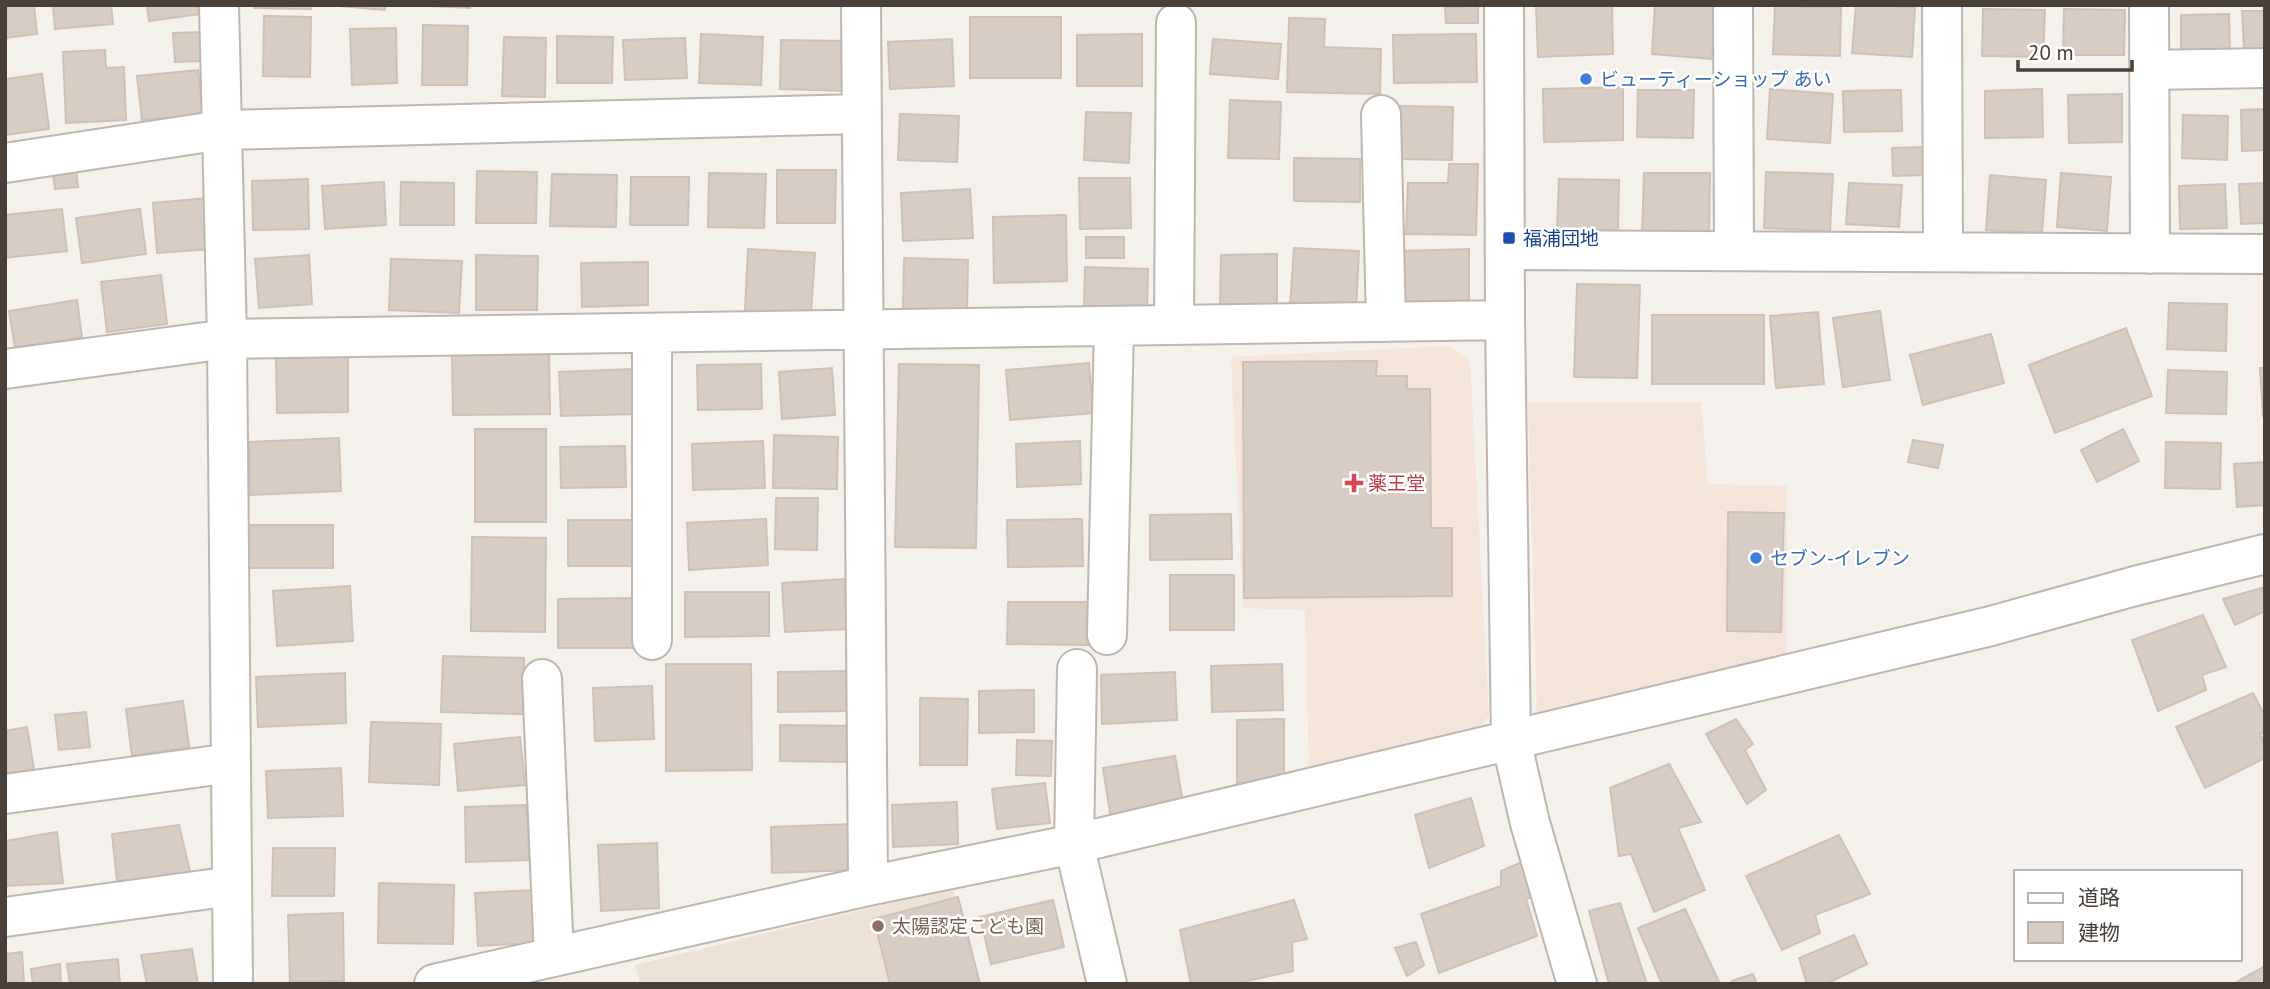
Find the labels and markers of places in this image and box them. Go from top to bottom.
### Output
place label: ビューティーショップ あい [1600,67,1832,91]
marker: ビューティーショップ あい [1578,71,1594,87]
place label: 福浦団地 [1523,226,1599,250]
marker: 福浦団地 [1501,230,1517,246]
place label: 薬王堂 [1368,471,1425,495]
marker: 薬王堂 [1346,475,1362,491]
place label: セブン-イレブン [1770,546,1910,570]
marker: セブン-イレブン [1748,550,1764,566]
place label: 太陽認定こども園 [892,914,1044,938]
marker: 太陽認定こども園 [870,918,886,934]

